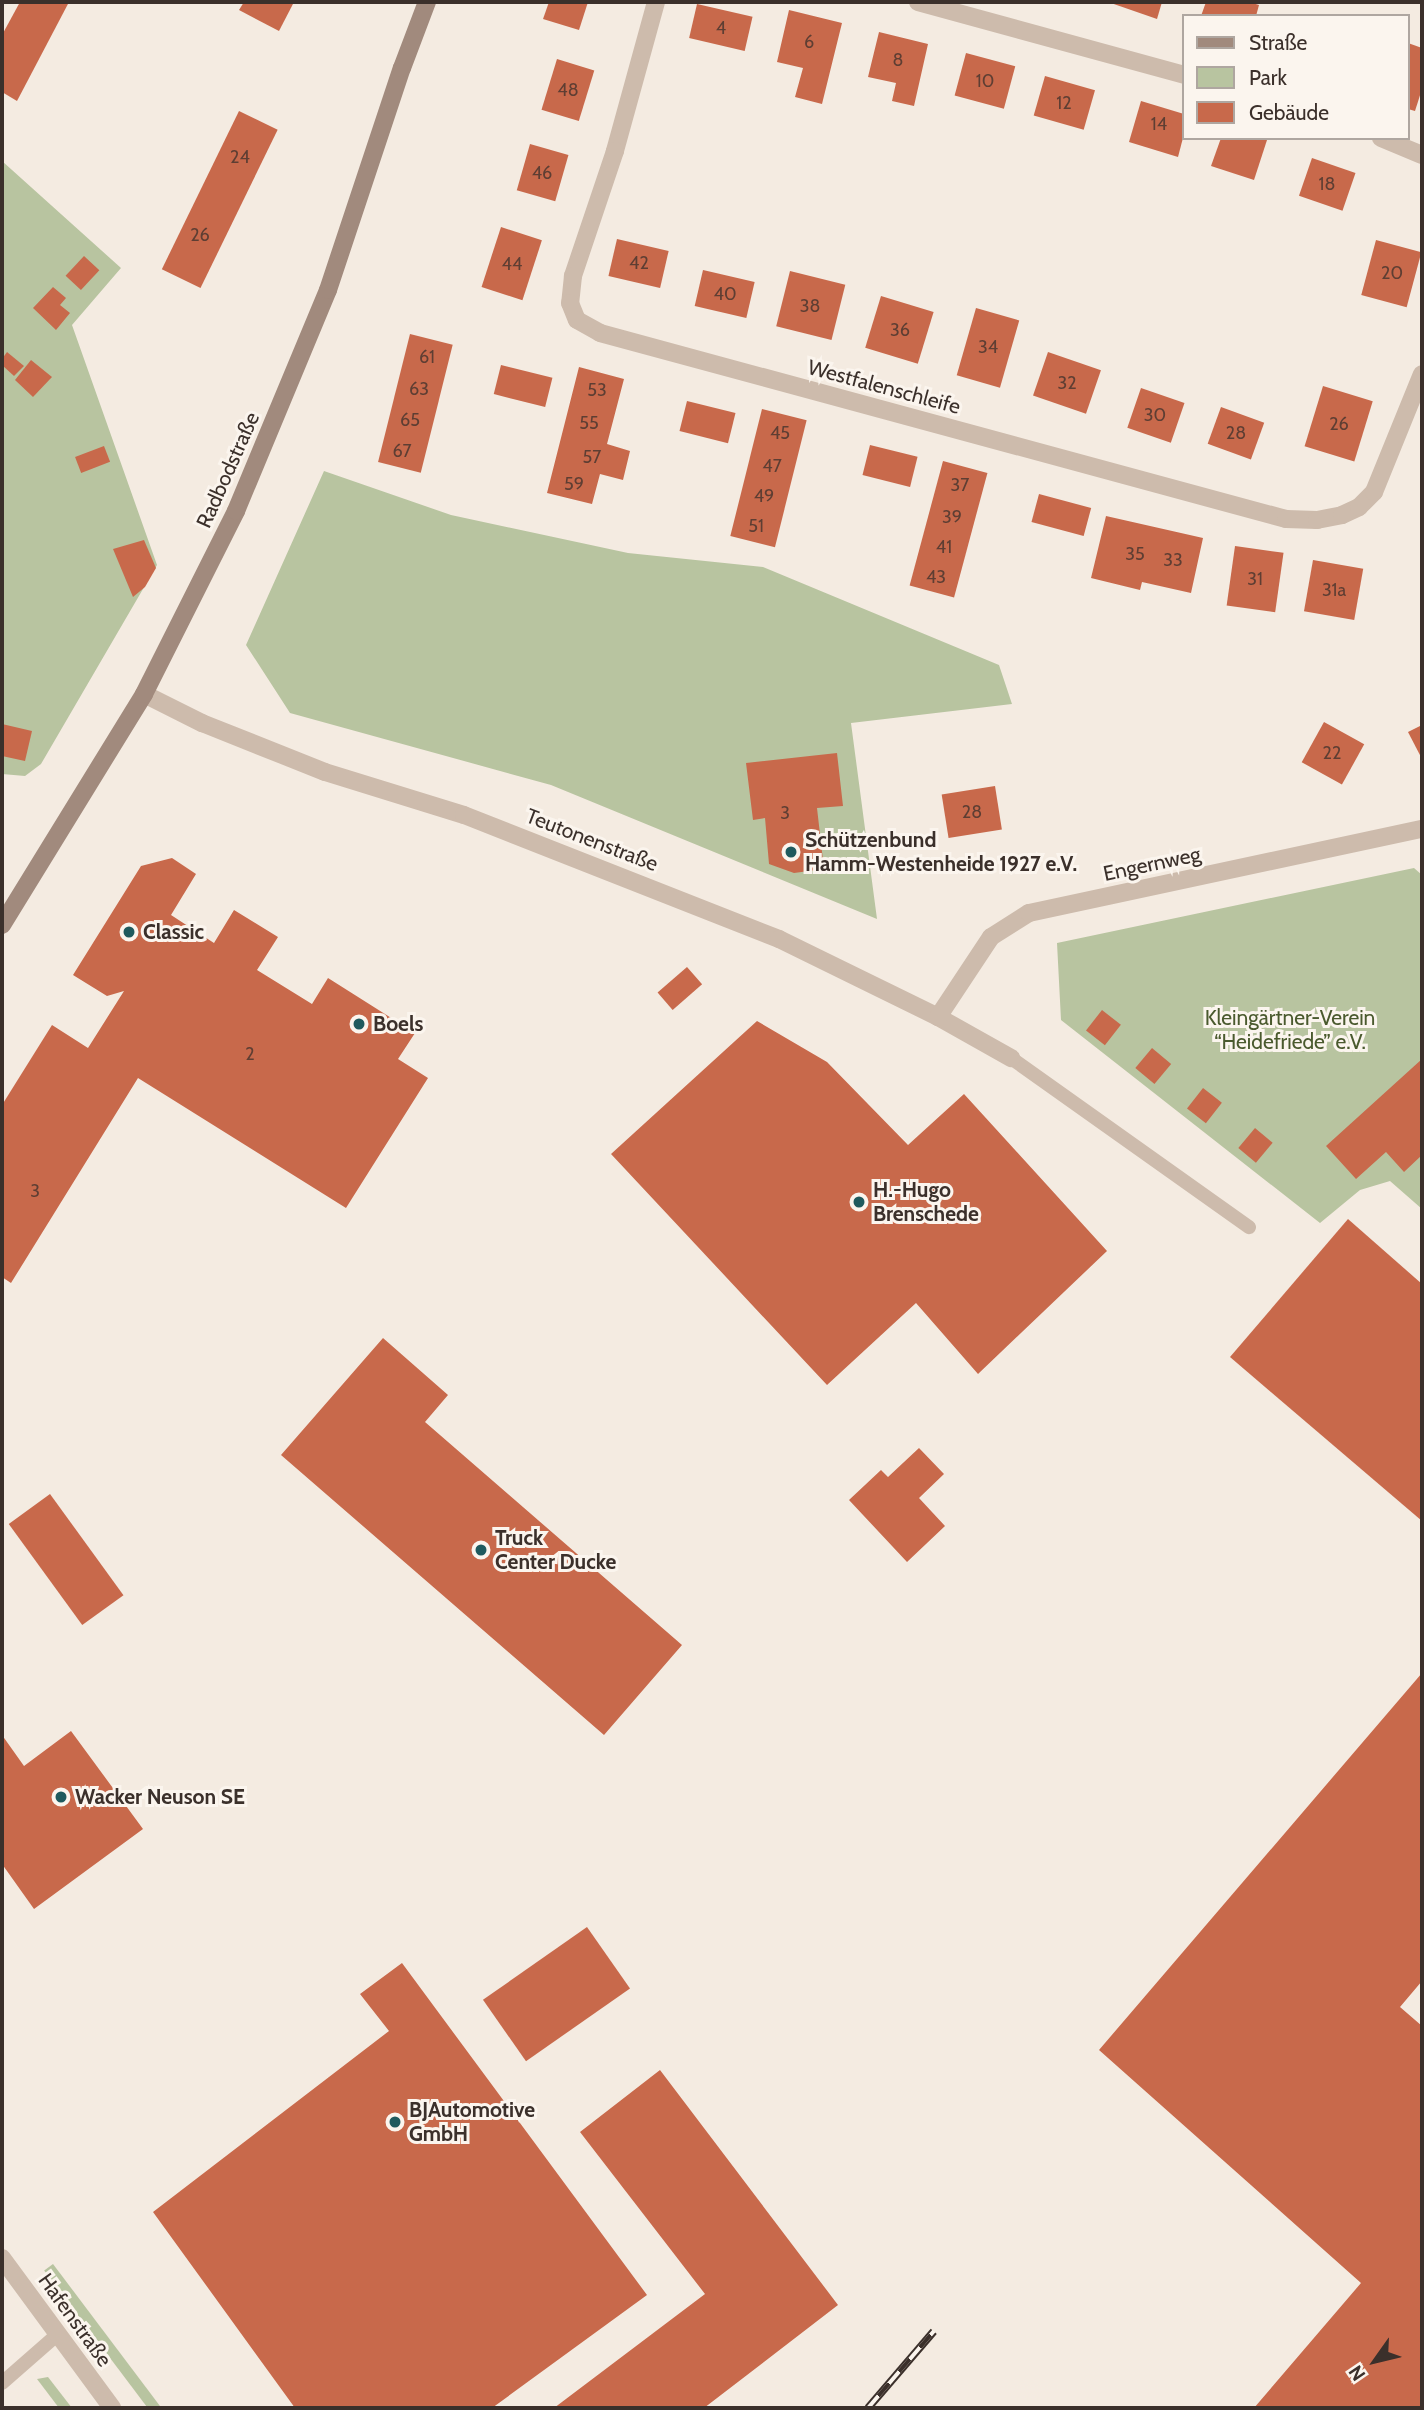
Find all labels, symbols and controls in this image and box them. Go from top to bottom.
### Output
legend [1182,14,1410,140]
house number: 4 [716,17,726,39]
text: Straße [1249,30,1307,55]
house number: 6 [804,31,814,53]
house number: 8 [893,49,903,71]
text: Park [1249,65,1287,90]
house number: 10 [976,70,994,92]
house number: 48 [557,79,579,101]
house number: 12 [1056,92,1072,114]
text: Gebäude [1249,100,1329,125]
house number: 14 [1151,113,1167,135]
house number: 24 [230,146,250,168]
house number: 46 [532,162,552,184]
house number: 18 [1319,173,1335,195]
house number: 26 [190,224,210,246]
house number: 42 [629,252,649,274]
house number: 44 [502,253,522,275]
house number: 20 [1381,262,1403,284]
house number: 40 [714,283,736,305]
house number: 38 [800,295,820,317]
house number: 36 [890,319,910,341]
house number: 34 [978,336,998,358]
house number: 61 [419,346,435,368]
street label: Westfalenschleife [805,355,963,419]
house number: 32 [1057,372,1077,394]
house number: 63 [409,378,429,400]
house number: 53 [587,379,607,401]
house number: 30 [1144,404,1166,426]
street label: Radbodstraße [191,408,265,532]
house number: 65 [400,409,420,431]
house number: 55 [579,412,599,434]
house number: 26 [1329,413,1349,435]
house number: 45 [770,422,790,444]
house number: 28 [1226,422,1246,444]
house number: 67 [392,440,412,462]
house number: 57 [583,446,601,468]
house number: 47 [762,455,782,477]
house number: 59 [564,473,584,495]
house number: 37 [951,474,969,496]
house number: 49 [754,485,774,507]
house number: 39 [942,506,962,528]
house number: 51 [748,515,764,537]
house number: 41 [936,536,952,558]
house number: 35 [1125,543,1145,565]
house number: 33 [1163,549,1183,571]
house number: 43 [926,566,946,588]
house number: 31 [1247,568,1263,590]
house number: 31a [1322,579,1346,601]
house number: 22 [1323,742,1341,764]
house number: 28 [962,801,982,823]
house number: 3 [780,802,790,824]
street label: Teutonenstraße [523,803,661,877]
place label: Schützenbund Hamm-Westenheide 1927 e.V. [805,827,1077,877]
street label: Engernweg [1101,841,1203,887]
marker: Schützenbund Hamm-Westenheide 1927 e.V. [783,844,799,860]
place label: Classic [143,919,204,945]
marker: Classic [121,924,137,940]
park label: Kleingärtner-Verein “Heidefriede” e.V. [1205,1005,1375,1055]
place label: Boels [373,1011,423,1037]
marker: Boels [351,1016,367,1032]
house number: 2 [245,1043,255,1065]
place label: H.-Hugo Brenschede [873,1177,979,1227]
house number: 3 [30,1180,40,1202]
marker: H.-Hugo Brenschede [851,1194,867,1210]
place label: Truck Center Ducke [495,1525,616,1575]
marker: Truck Center Ducke [473,1542,489,1558]
place label: Wacker Neuson SE [75,1784,245,1810]
marker: Wacker Neuson SE [53,1789,69,1805]
place label: BJAutomotive GmbH [409,2097,535,2147]
marker: BJAutomotive GmbH [387,2114,403,2130]
street label: Hafenstraße [33,2269,117,2371]
north arrow [1340,2326,1410,2396]
text: N [1344,2361,1370,2385]

